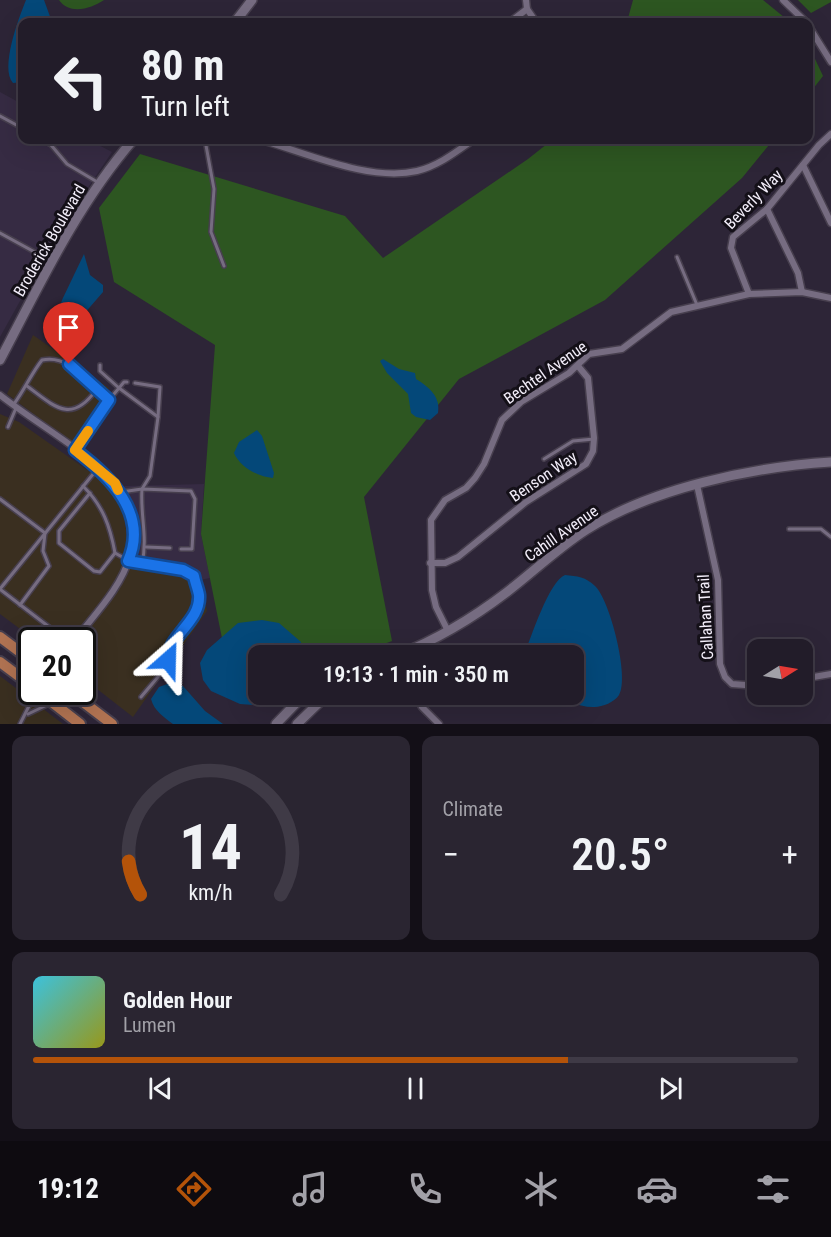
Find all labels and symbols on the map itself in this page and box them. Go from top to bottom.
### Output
street label: Beverly Way [720,165,787,233]
street label: Broderick Boulevard [10,181,89,300]
pin [43,302,94,364]
street label: Bechtel Avenue [500,337,590,408]
street label: Benson Way [506,447,581,506]
street label: Cahill Avenue [521,501,602,566]
street label: Callahan Trail [694,574,717,660]
speed limit sign: 20 [18,627,96,705]
position arrow [136,628,200,692]
north arrow [747,639,813,705]

